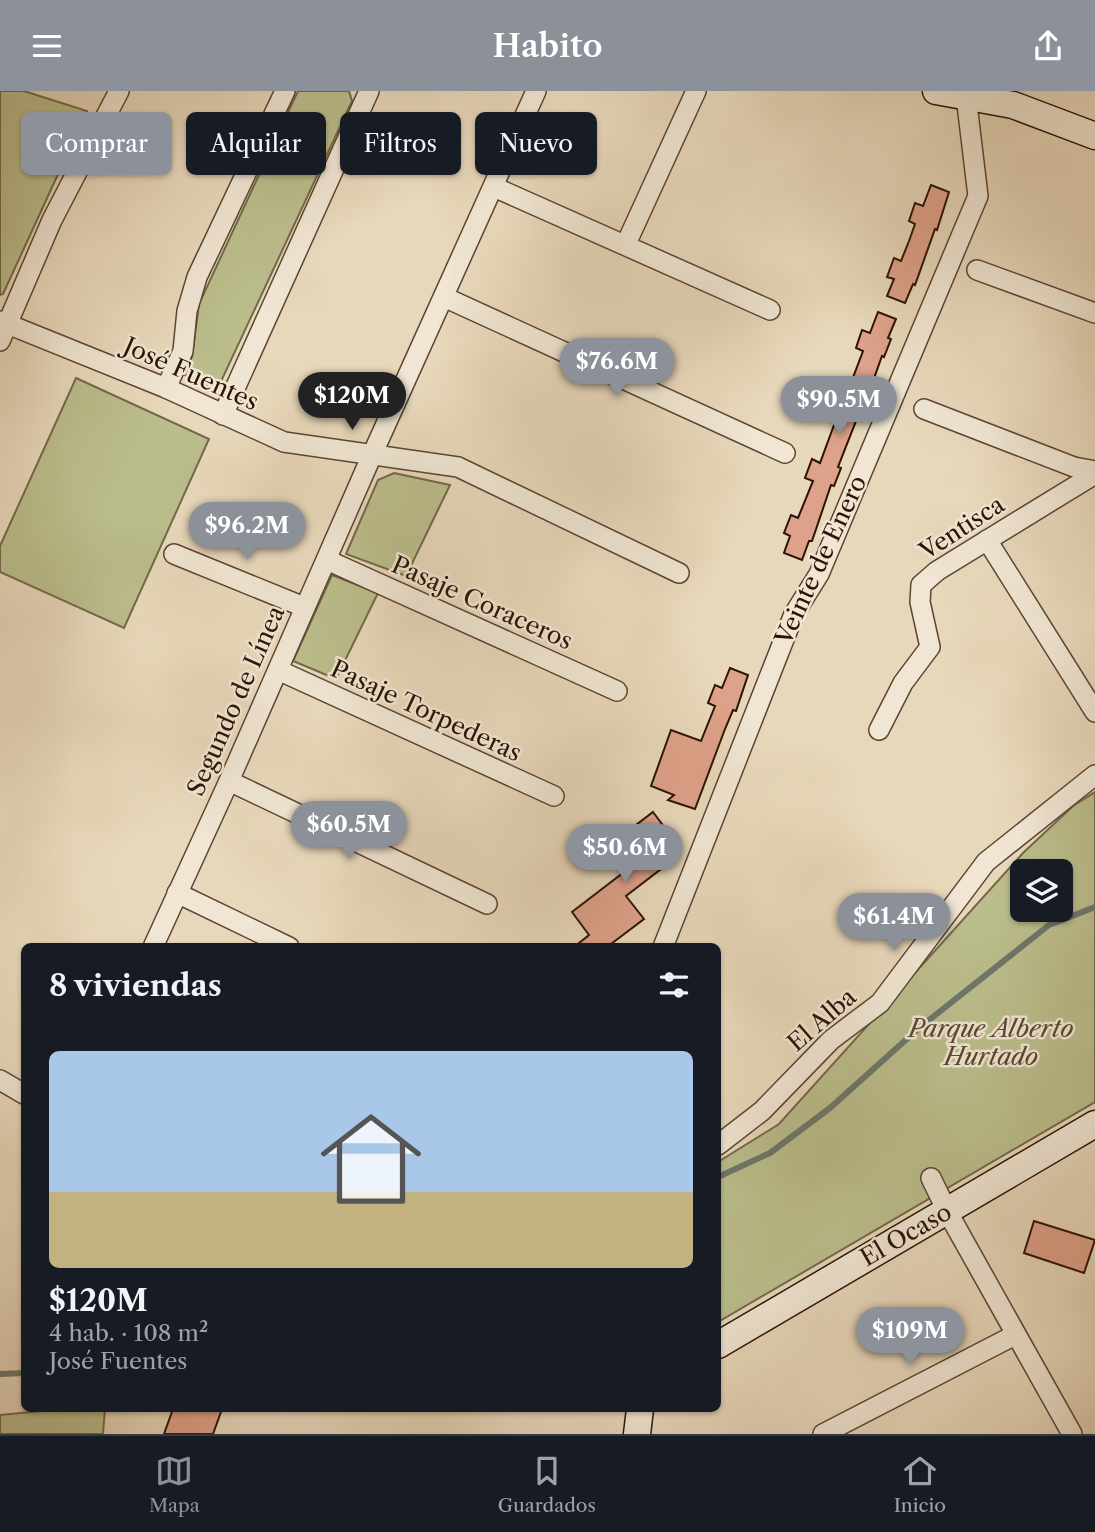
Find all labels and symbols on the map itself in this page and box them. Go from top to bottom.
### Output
street label: José Fuentes [116,329,263,416]
pin: $76.6M [560,338,674,398]
pin: $120M [303,373,401,432]
pin: $90.5M [782,377,896,436]
street label: Veinte de Enero [768,471,872,650]
street label: Ventisca [913,489,1010,566]
pin: $96.2M [190,503,304,562]
street label: Pasaje Coraceros [387,550,577,655]
street label: Segundo de Línea [181,601,291,800]
street label: Pasaje Torpederas [326,654,526,767]
pin: $60.5M [292,801,406,861]
pin: $50.6M [568,825,682,884]
pin: $61.4M [837,893,951,953]
street label: El Alba [782,982,862,1057]
park label: Parque Alberto Hurtado [907,1014,1073,1071]
street label: El Ocaso [855,1197,956,1272]
pin: $109M [861,1307,959,1367]

